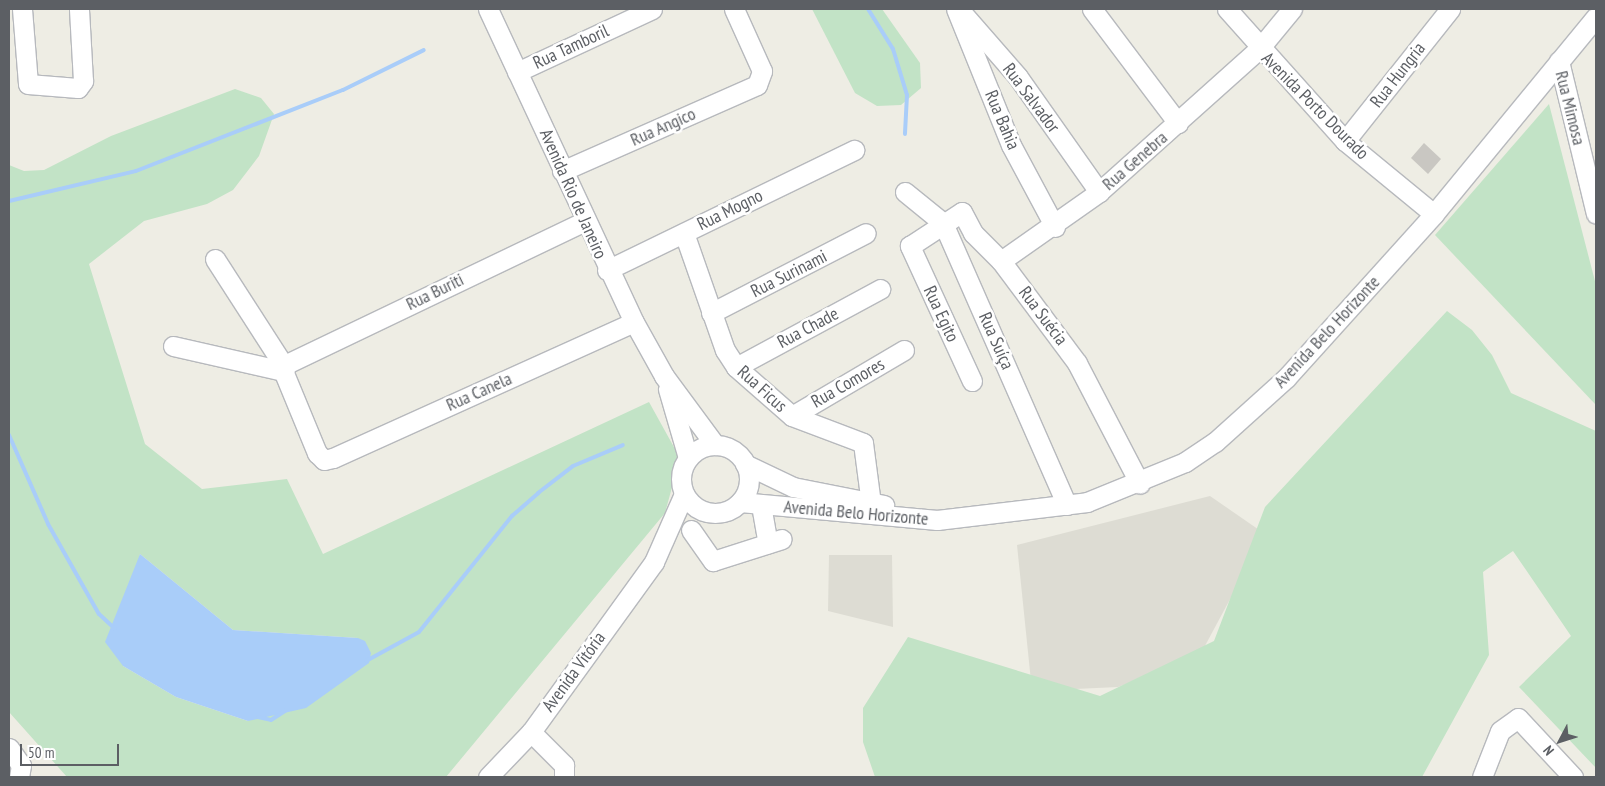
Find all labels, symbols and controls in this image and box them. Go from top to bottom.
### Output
street label: Rua Tamboril [529,20,613,74]
street label: Rua Hungria [1366,38,1430,112]
street label: Avenida Porto Dourado [1257,48,1373,164]
street label: Rua Salvador [998,59,1064,137]
street label: Rua Mimosa [1550,69,1590,147]
street label: Rua Bahia [980,87,1024,153]
street label: Rua Angico [627,103,699,151]
street label: Avenida Rio de Janeiro [535,126,611,262]
street label: Rua Genebra [1098,127,1172,195]
street label: Rua Mogno [694,185,766,235]
street label: Rua Surinami [747,246,831,302]
street label: Rua Buriti [403,269,467,315]
street label: Avenida Belo Horizonte [1270,272,1384,392]
street label: Rua Egito [919,282,963,346]
street label: Rua Suécia [1014,282,1072,350]
street label: Rua Chade [774,303,842,353]
street label: Rua Suíça [974,309,1018,373]
street label: Rua Comores [808,353,888,413]
street label: Rua Ficus [733,361,791,417]
street label: Rua Canela [443,368,515,416]
street label: Avenida Belo Horizonte [783,496,929,530]
street label: Avenida Vitória [538,628,610,716]
north arrow [1535,716,1585,766]
scale bar [22,734,121,766]
text: N [1539,742,1558,759]
text: 50 m [28,743,54,762]

